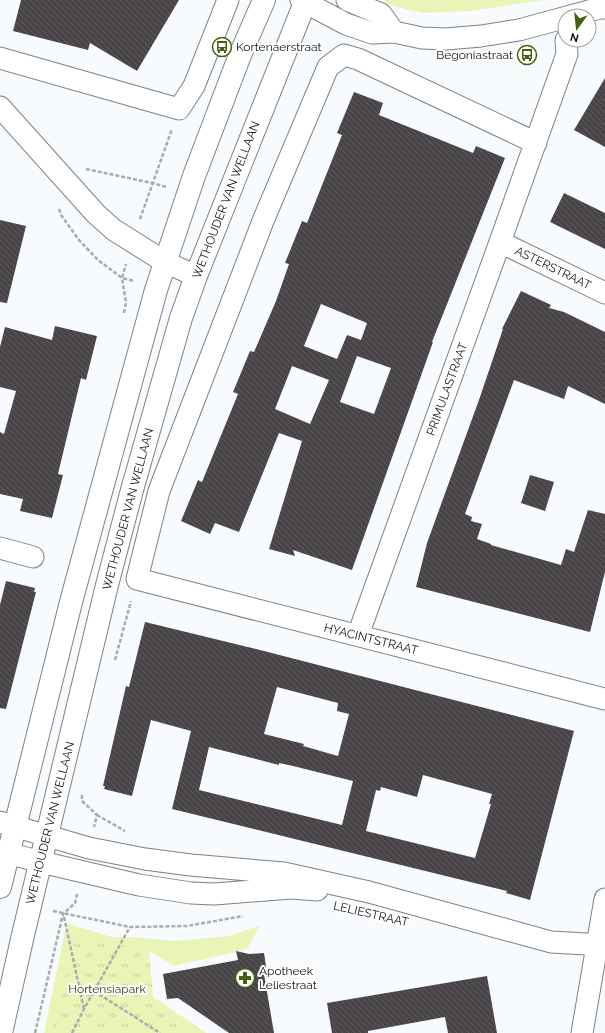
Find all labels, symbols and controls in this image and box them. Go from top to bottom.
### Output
north arrow [557,8,597,48]
text: N [569,30,580,45]
bus stop icon: Kortenaerstraat [211,36,233,58]
place label: Kortenaerstraat [236,40,322,54]
bus stop icon: Begoniastraat [516,44,538,66]
place label: Begoniastraat [436,48,513,62]
street label: WETHOUDER VAN WELLAAN [189,119,263,281]
street label: ASTERSTRAAT [513,244,594,293]
street label: PRIMULASTRAAT [424,340,471,437]
street label: WETHOUDER VAN WELLAAN [100,426,156,592]
street label: HYACINTSTRAAT [323,621,420,658]
street label: WETHOUDER VAN WELLAAN [23,740,77,906]
street label: LELIESTRAAT [332,899,411,930]
place label: Apotheek Leliestraat [259,964,317,992]
pharmacy icon: Apotheek Leliestraat [234,967,256,989]
park label: Hortensiapark [68,982,146,996]

